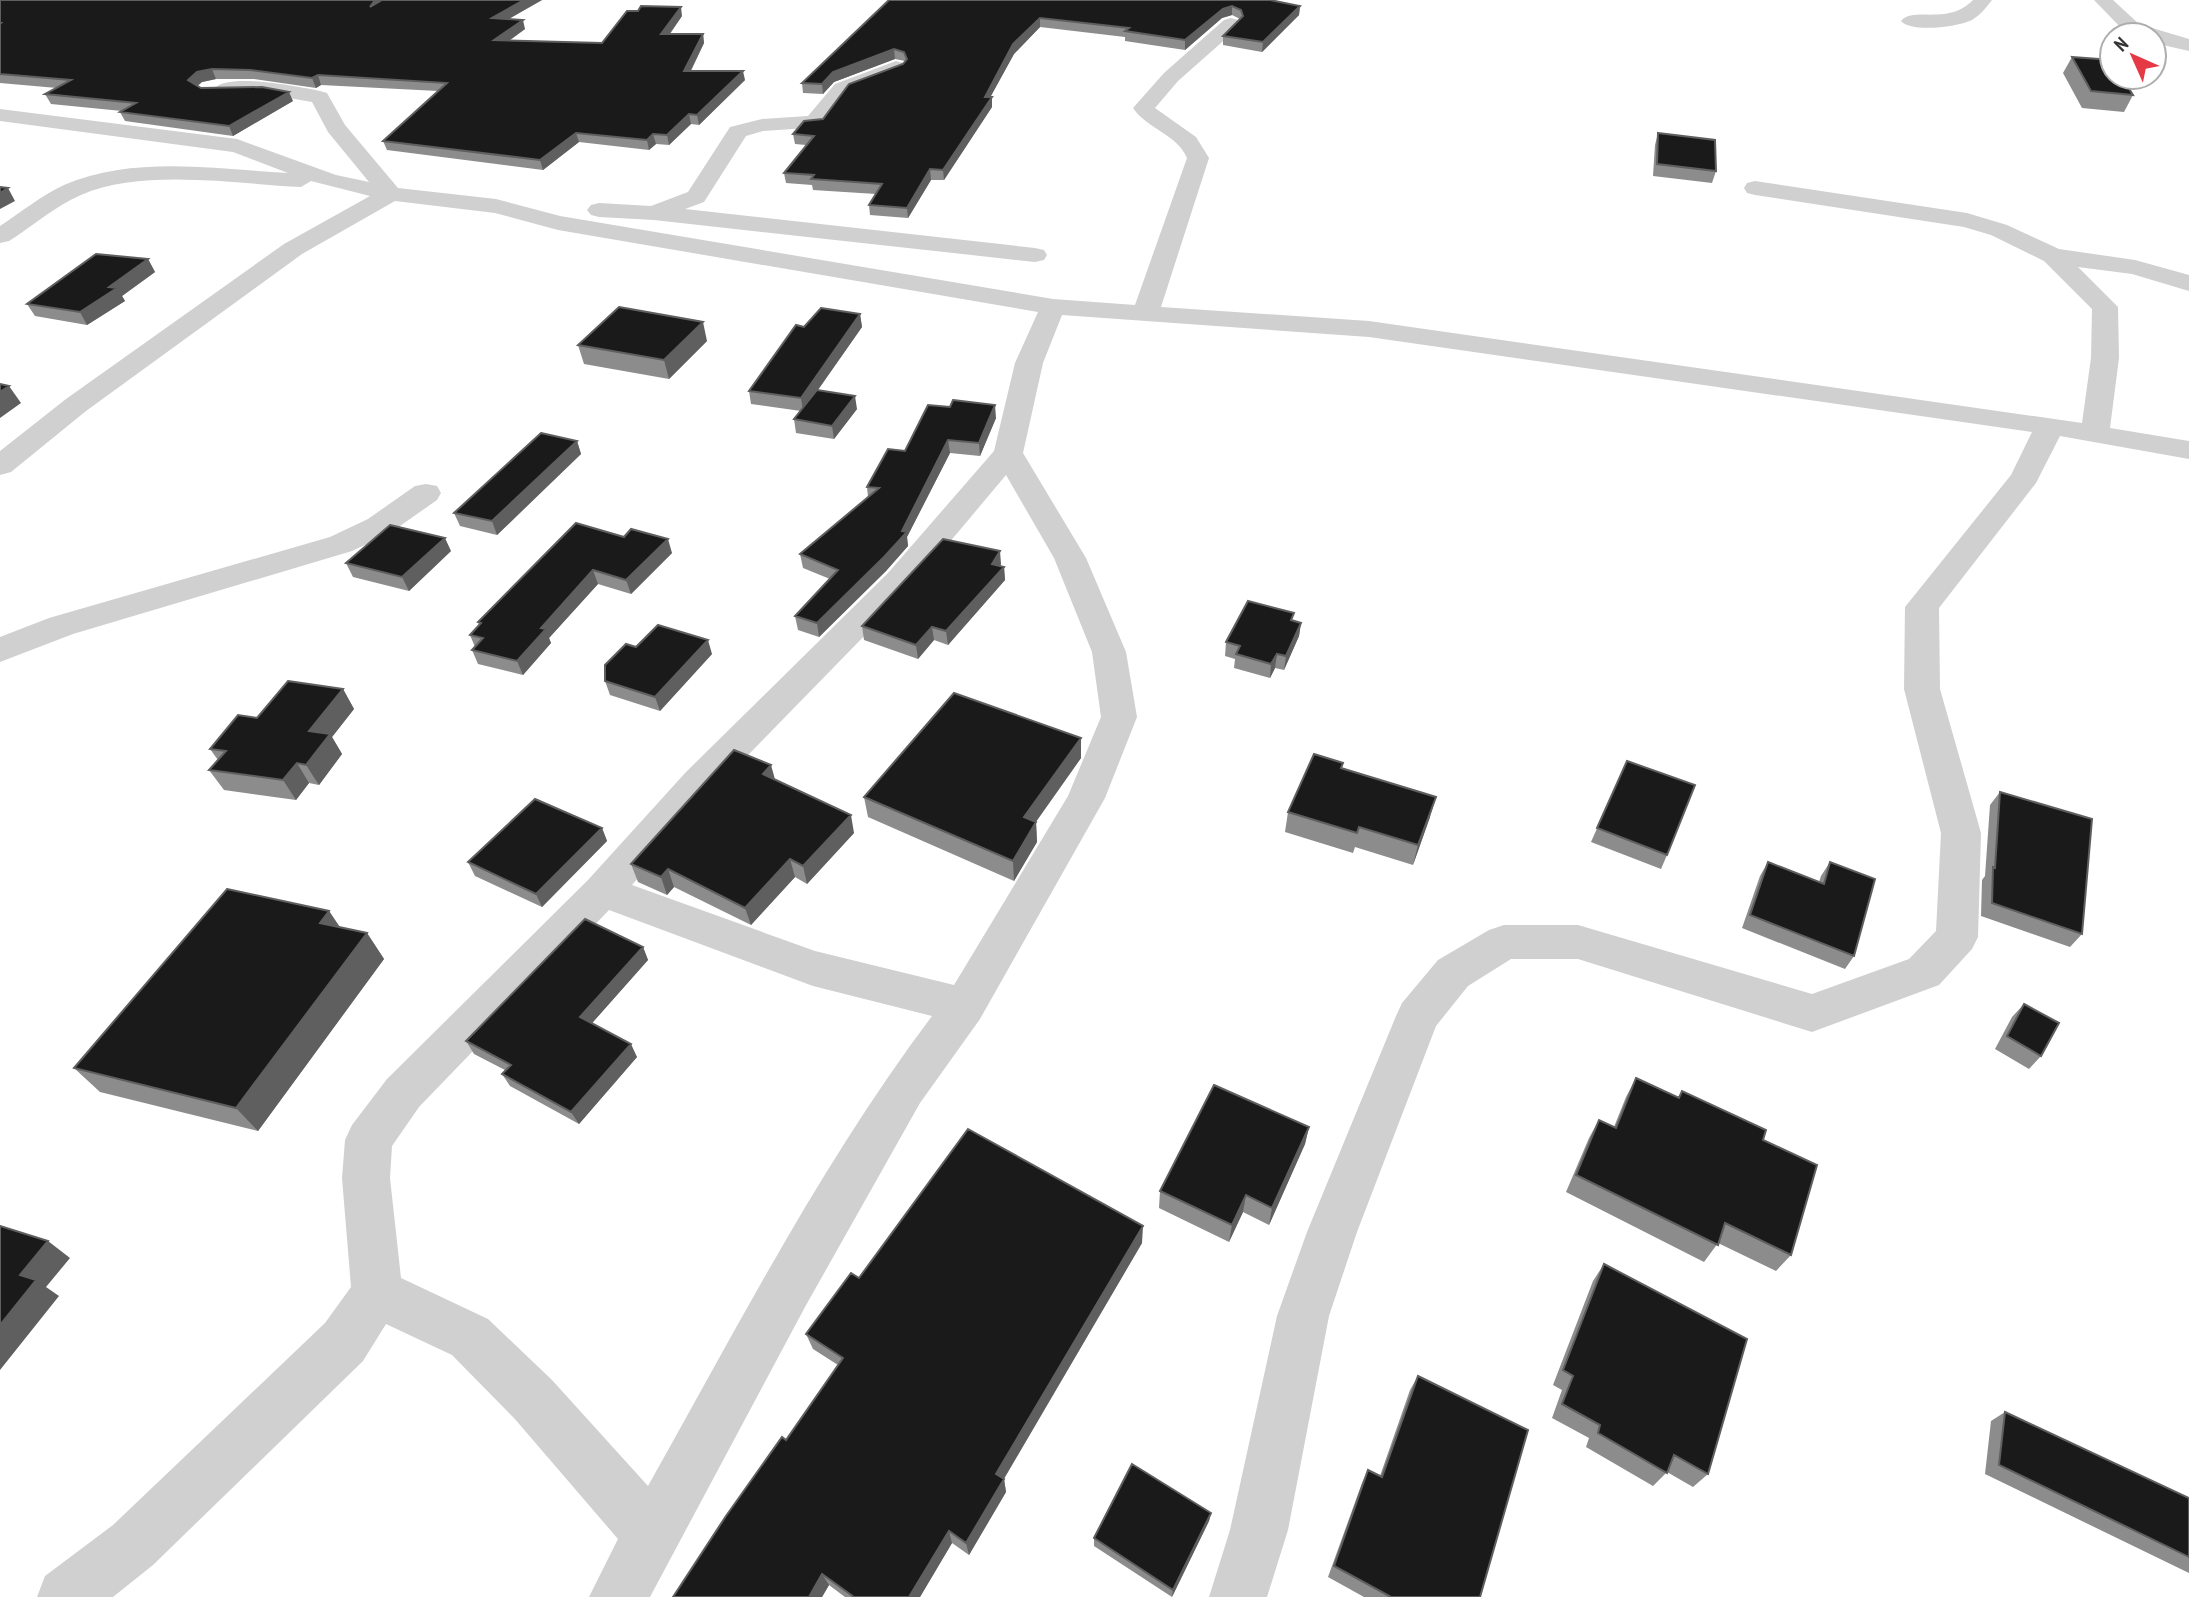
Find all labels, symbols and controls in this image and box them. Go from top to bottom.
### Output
north arrow [2098,21,2168,91]
text: N [2109,32,2133,56]

